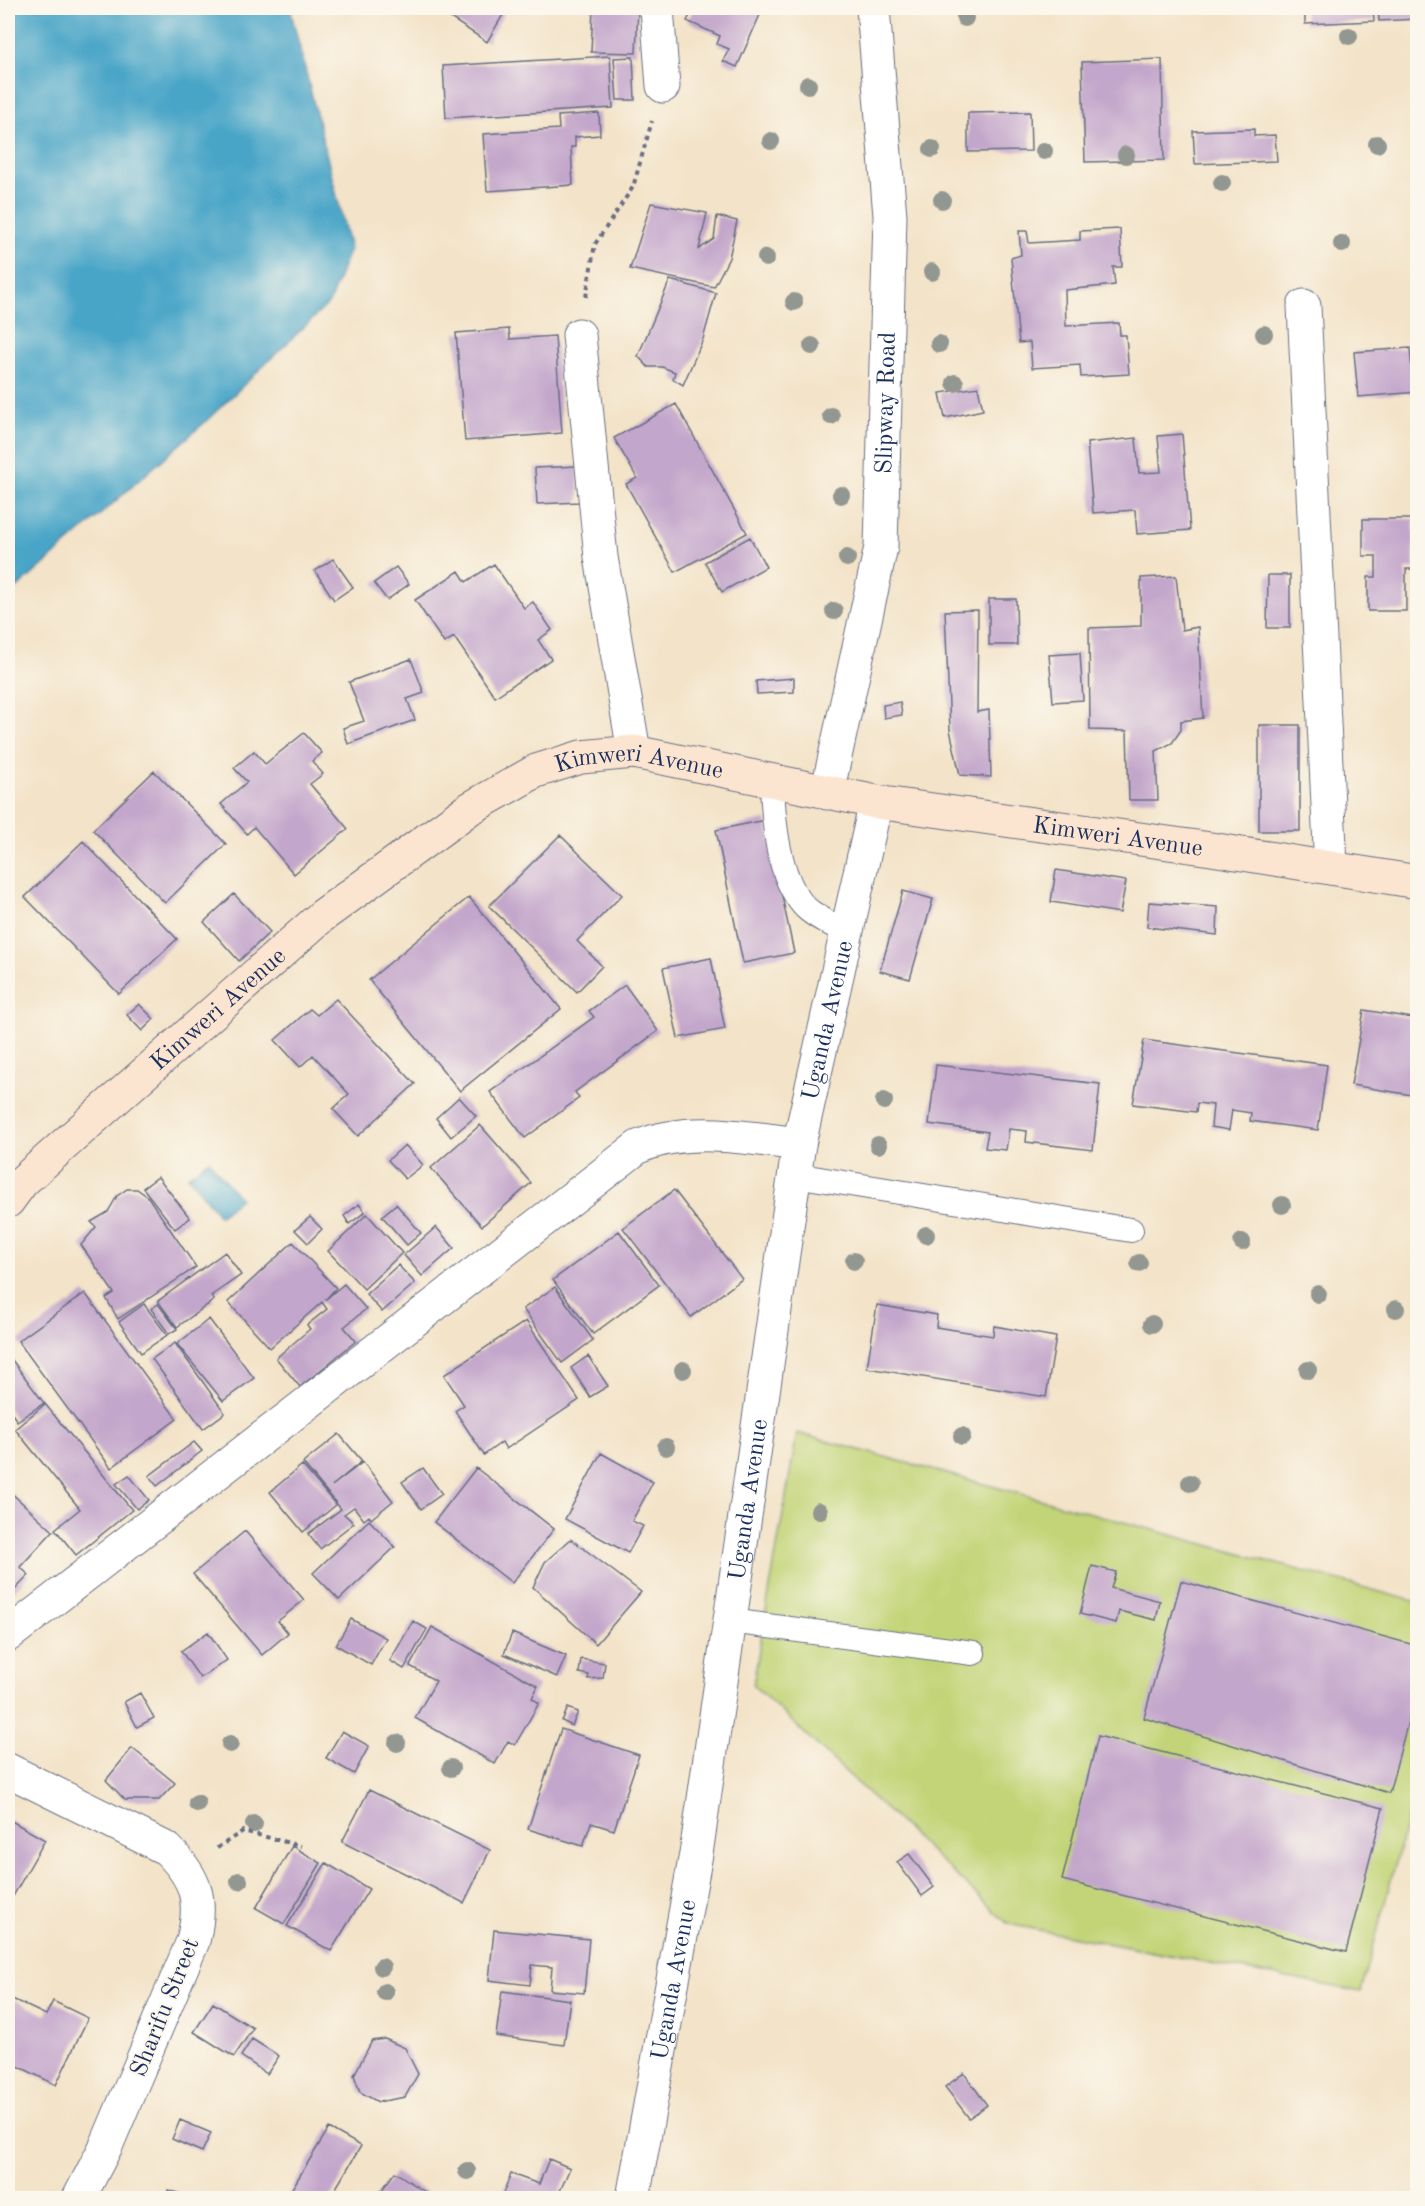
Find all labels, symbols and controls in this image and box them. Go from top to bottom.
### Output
street label: Slipway Road [873,332,901,474]
street label: Kimweri Avenue [552,742,725,784]
street label: Kimweri Avenue [1031,814,1204,862]
street label: Uganda Avenue [799,939,858,1103]
street label: Kimweri Avenue [147,944,291,1076]
street label: Uganda Avenue [726,1417,773,1582]
street label: Uganda Avenue [648,1898,701,2062]
street label: Sharifu Street [127,1935,205,2080]

